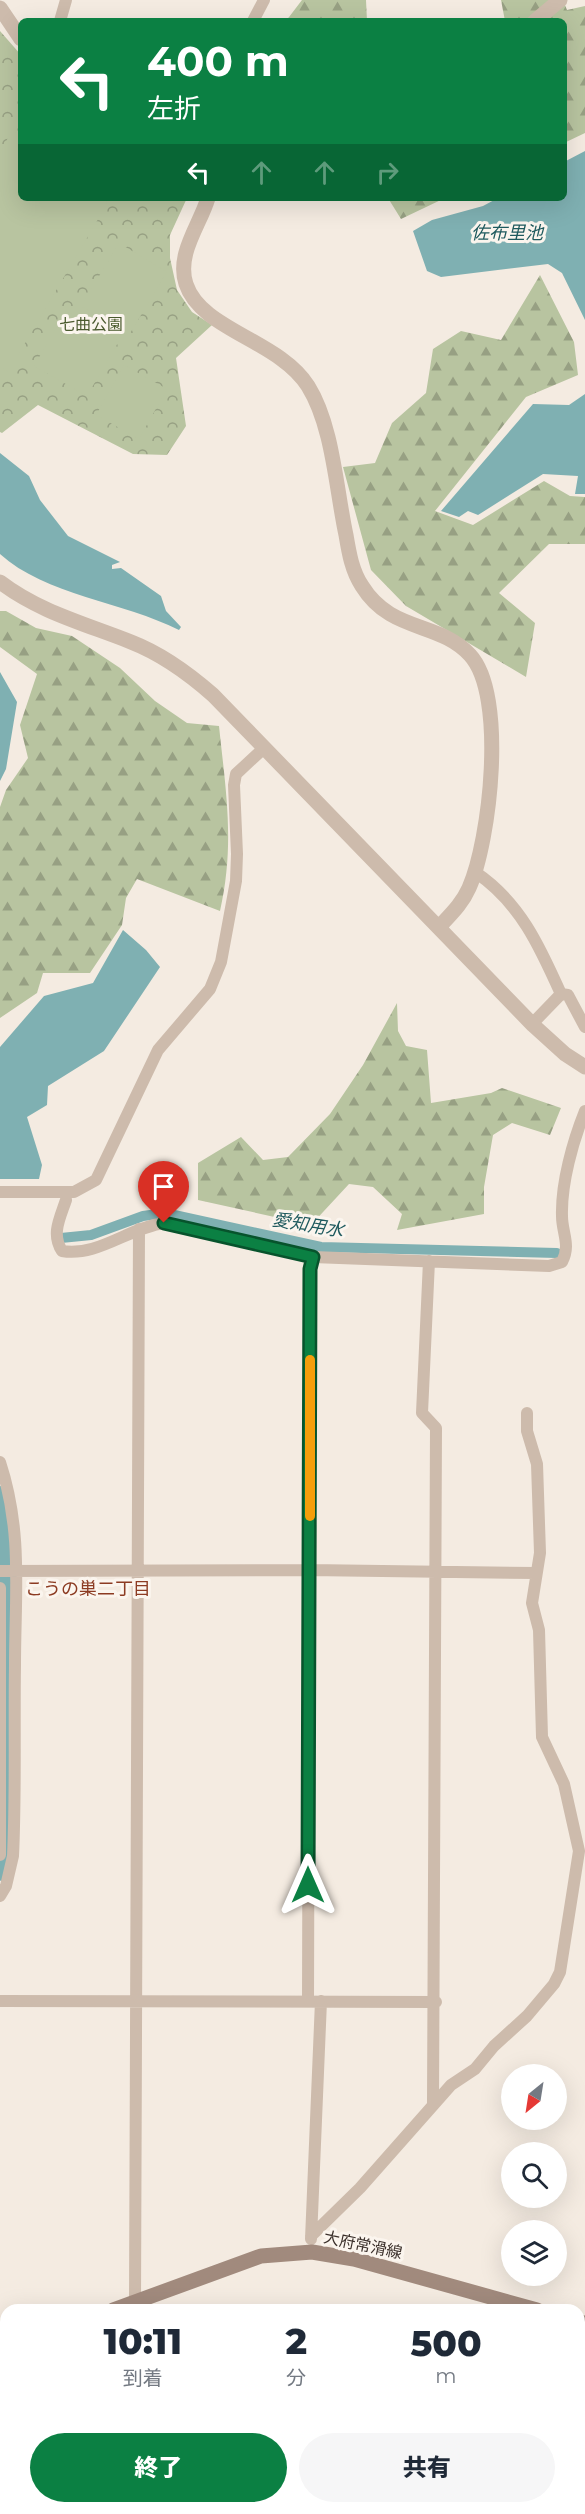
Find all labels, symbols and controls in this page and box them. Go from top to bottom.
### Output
text: 400 m [147,35,289,87]
icon: left [48,42,126,120]
text: 左折 [147,92,201,125]
icon: left [182,156,215,189]
icon: ahead [245,156,278,189]
icon: ahead [308,156,341,189]
icon: right [371,156,404,189]
water label: 佐布里池 [471,222,545,244]
park label: 七曲公園 [59,315,123,334]
pin [138,1161,189,1223]
icon: arrive [147,1170,180,1203]
water label: 愛知用水 [271,1209,347,1242]
district label: こうの巣二丁目 [25,1578,151,1600]
position arrow [276,1853,340,1917]
north arrow [501,2064,567,2130]
map controls [501,2064,567,2286]
button: search [501,2142,567,2208]
button: layers [501,2220,567,2286]
street label: 大府常滑線 [322,2227,404,2263]
text: 10:11 [103,2319,182,2363]
text: 2 [285,2319,307,2363]
text: 500 [410,2321,482,2365]
text: m [435,2364,457,2388]
text: 到着 [123,2366,163,2390]
text: 分 [286,2366,306,2390]
button: 終了 [30,2433,287,2502]
button: 共有 [299,2433,555,2502]

